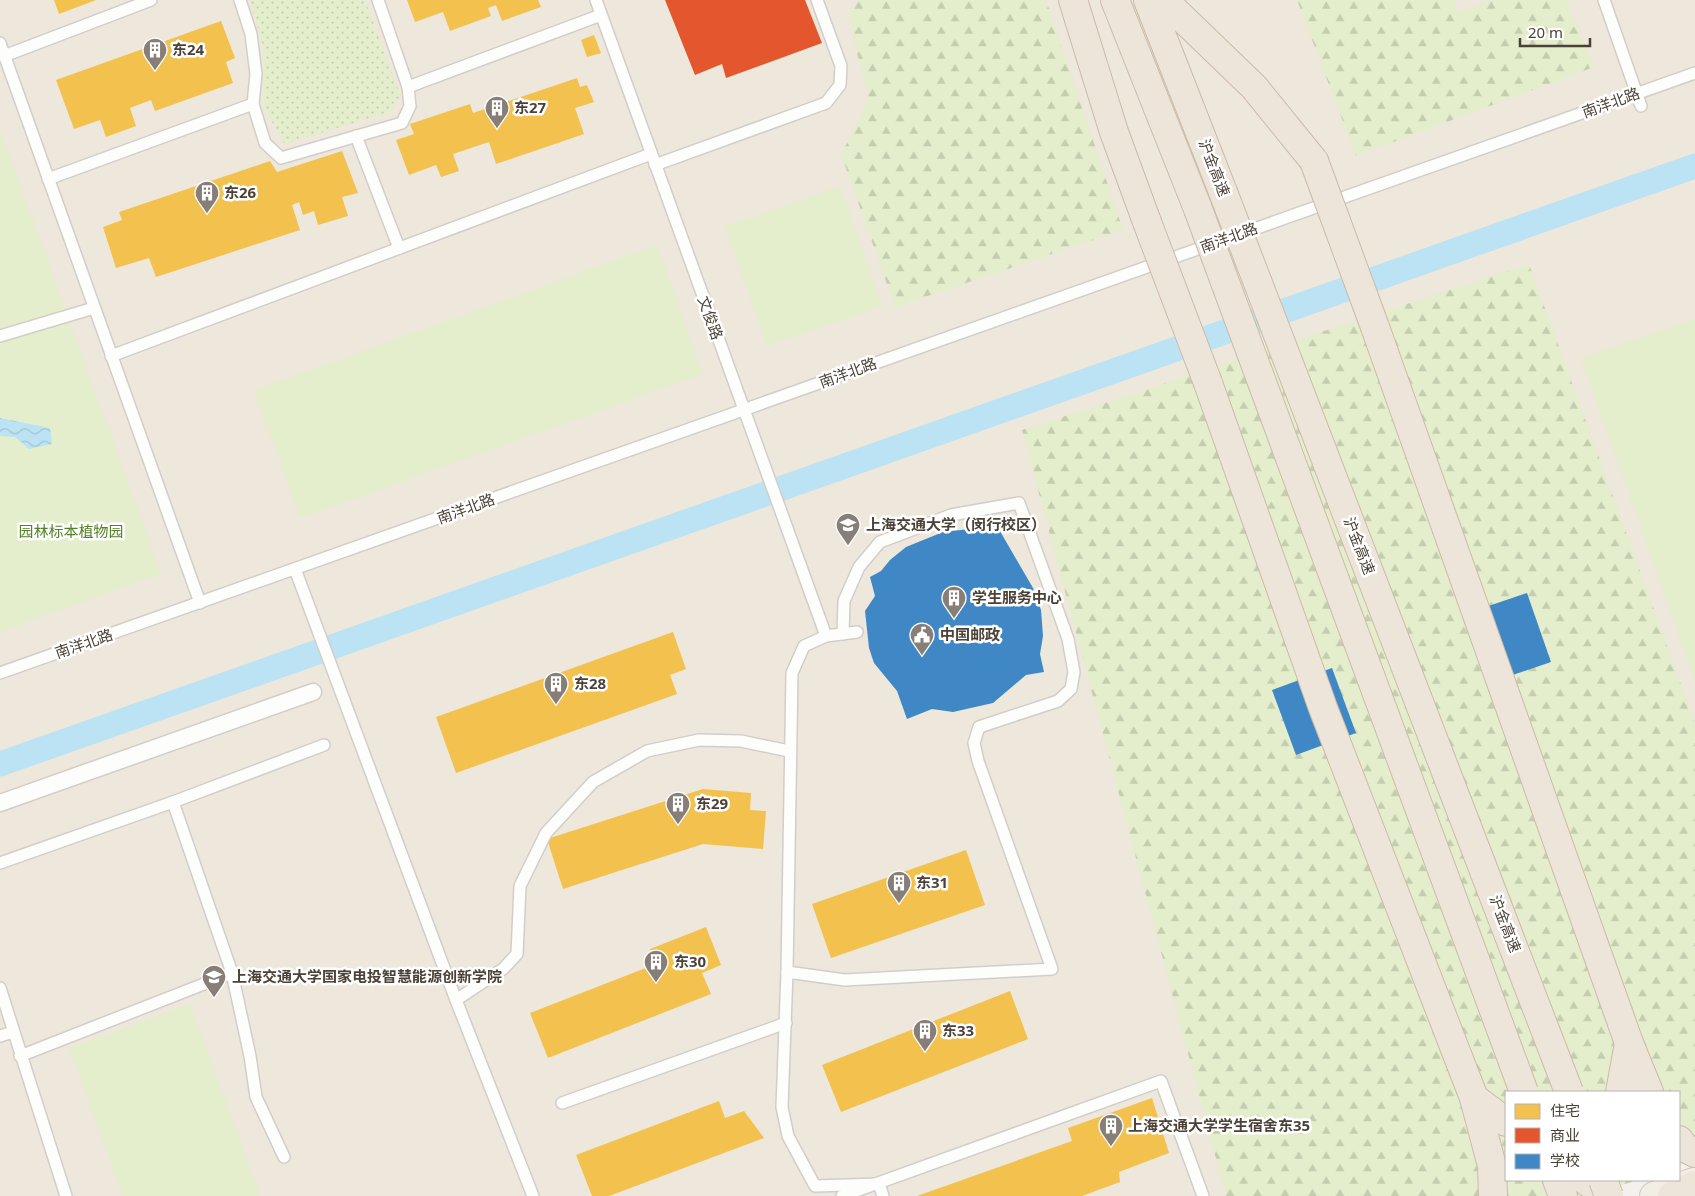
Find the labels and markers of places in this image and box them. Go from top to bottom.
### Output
building icon: 东24 [142,37,168,71]
place label: 东24 [172,39,205,59]
building icon: 东27 [484,95,510,129]
place label: 东27 [514,97,547,117]
building icon: 东26 [194,180,220,214]
place label: 东26 [224,182,257,202]
school or university icon: 上海交通大学（闵行校区） [835,512,861,546]
place label: 上海交通大学（闵行校区） [866,514,1046,534]
building icon: 学生服务中心 [941,585,967,619]
place label: 学生服务中心 [972,587,1062,607]
public building icon: 中国邮政 [909,622,935,656]
place label: 中国邮政 [940,624,1000,644]
building icon: 东28 [543,671,569,705]
place label: 东28 [574,673,607,693]
building icon: 东29 [665,791,691,825]
place label: 东29 [696,793,729,813]
building icon: 东31 [886,870,912,904]
place label: 东31 [916,872,948,892]
building icon: 东30 [643,949,669,983]
place label: 东30 [674,951,707,971]
school or university icon: 上海交通大学国家电投智慧能源创新学院 [201,964,227,998]
place label: 上海交通大学国家电投智慧能源创新学院 [232,966,502,986]
building icon: 东33 [912,1018,938,1052]
place label: 东33 [942,1020,974,1040]
building icon: 上海交通大学学生宿舍东35 [1098,1113,1124,1147]
place label: 上海交通大学学生宿舍东35 [1128,1115,1310,1135]

